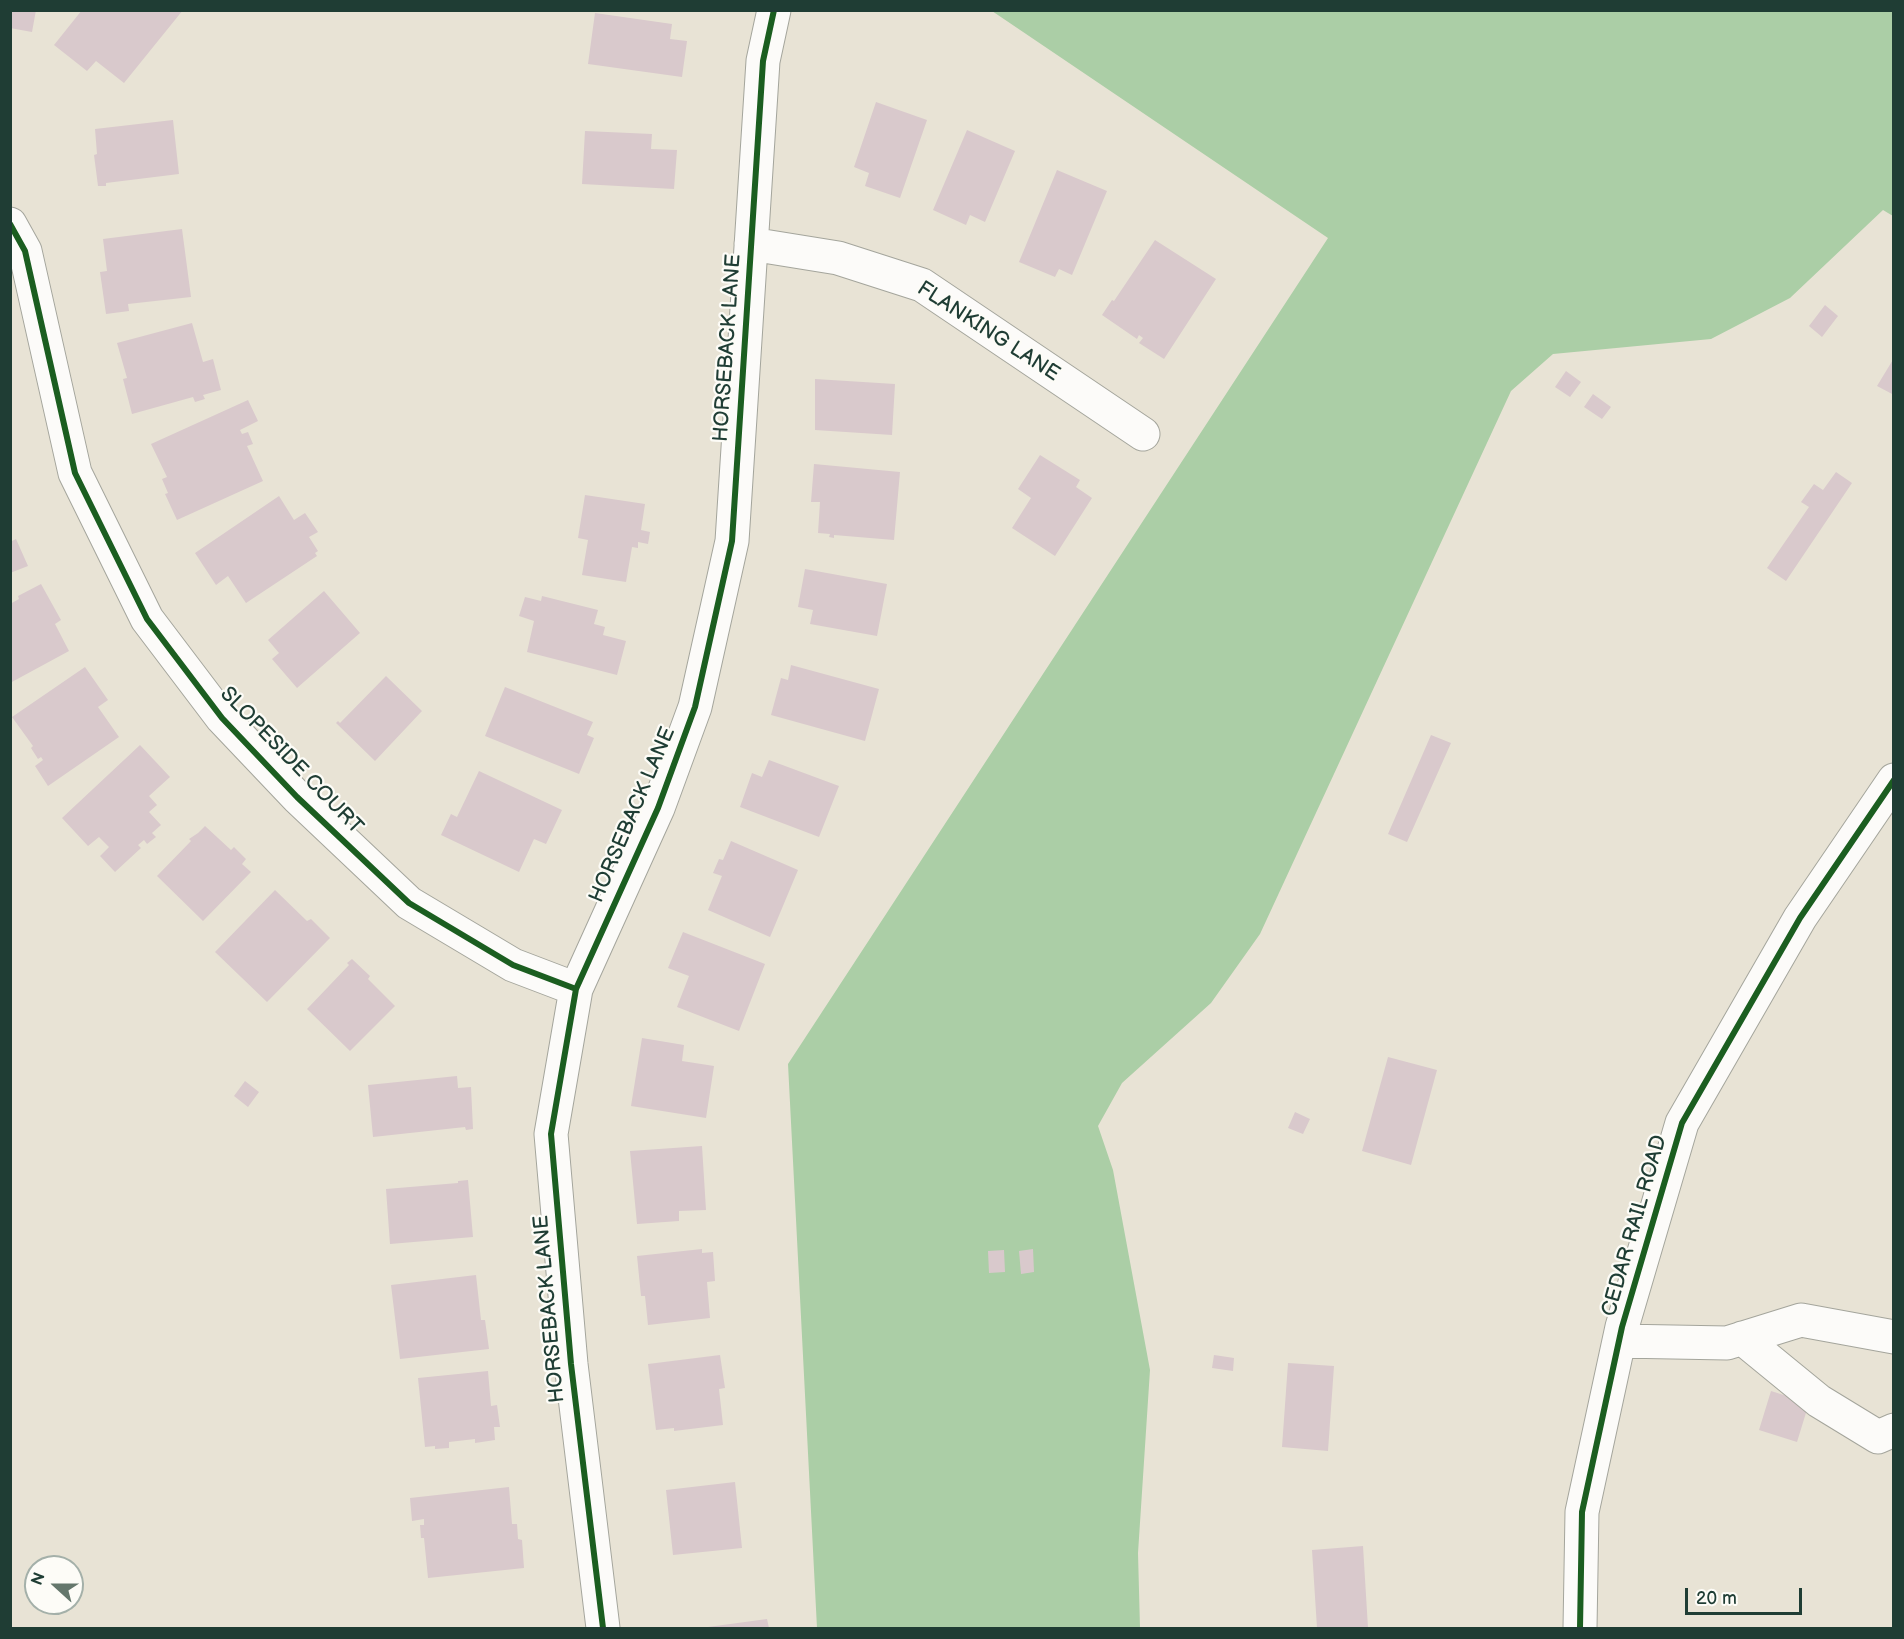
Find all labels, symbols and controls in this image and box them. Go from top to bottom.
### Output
street label: HORSEBACK LANE [709,253,747,443]
street label: FLANKING LANE [912,276,1064,388]
street label: SLOPESIDE COURT [214,682,368,840]
street label: HORSEBACK LANE [585,723,681,907]
street label: CEDAR RAIL ROAD [1597,1132,1673,1320]
street label: HORSEBACK LANE [529,1214,571,1404]
north arrow [24,1555,84,1615]
text: N [28,1570,50,1588]
scale bar [1688,1576,1805,1614]
text: 20 m [1696,1588,1737,1609]

